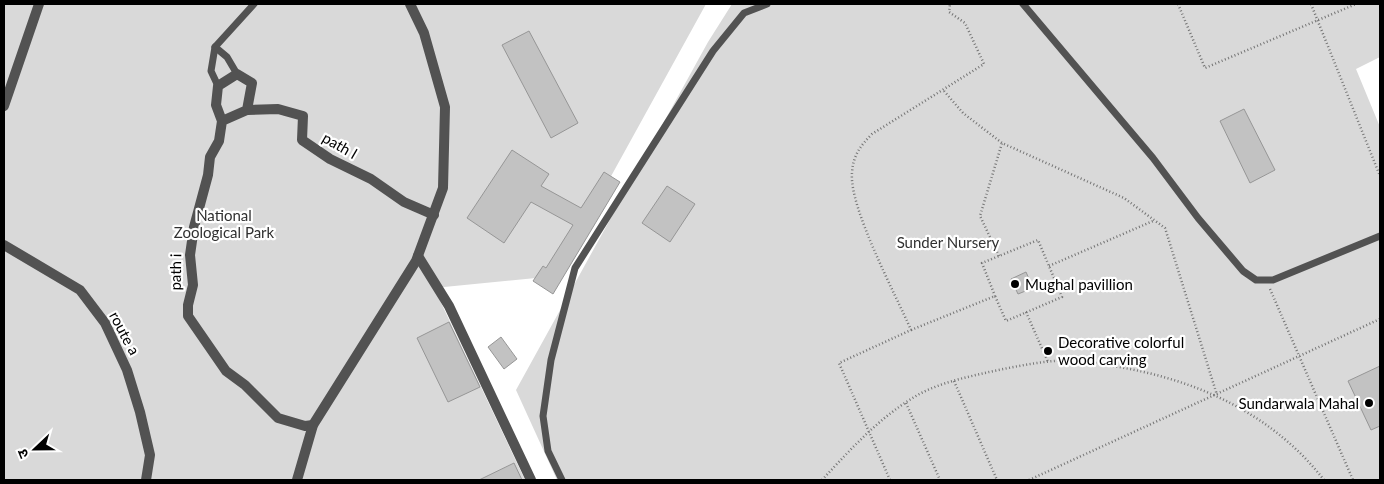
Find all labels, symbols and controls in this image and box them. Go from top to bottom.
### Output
street label: path l [320,128,360,162]
park label: National Zoological Park [174,206,275,241]
park label: Sunder Nursery [897,233,1000,251]
street label: path i [166,253,184,291]
place label: Mughal pavillion [1025,275,1133,293]
marker: Mughal pavillion [1009,278,1021,290]
street label: route a [106,308,144,358]
place label: Decorative colorful wood carving [1058,333,1184,368]
marker: Decorative colorful wood carving [1042,345,1054,357]
place label: Sundarwala Mahal [1238,394,1359,412]
marker: Sundarwala Mahal [1363,397,1375,409]
north arrow [10,424,60,474]
text: उ [13,446,32,461]

